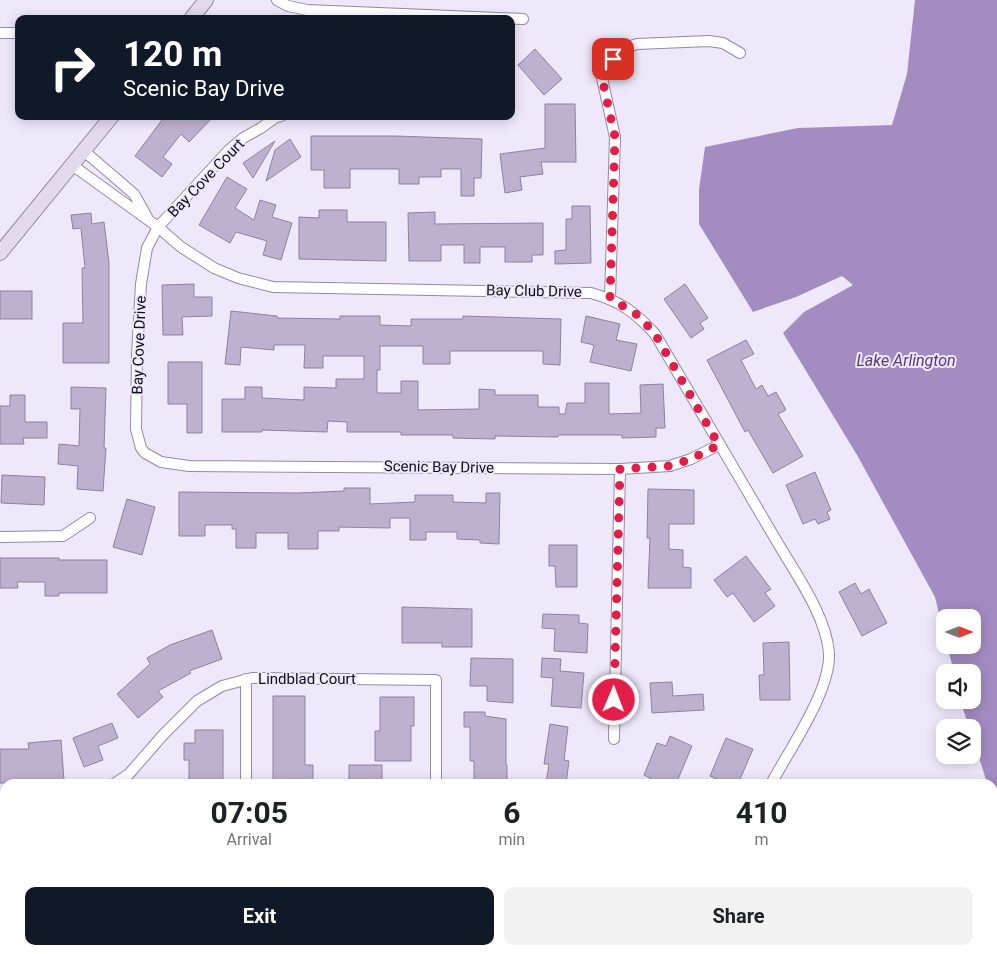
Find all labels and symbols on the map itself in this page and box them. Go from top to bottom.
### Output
pin [592,38,634,80]
street label: Bay Cove Court [164,135,248,221]
street label: Bay Club Drive [486,281,582,301]
street label: Bay Cove Drive [128,295,150,395]
water label: Lake Arlington [856,351,956,370]
street label: Scenic Bay Drive [384,457,494,477]
north arrow [936,609,981,654]
street label: Lindblad Court [258,670,356,688]
position arrow [587,673,639,725]

